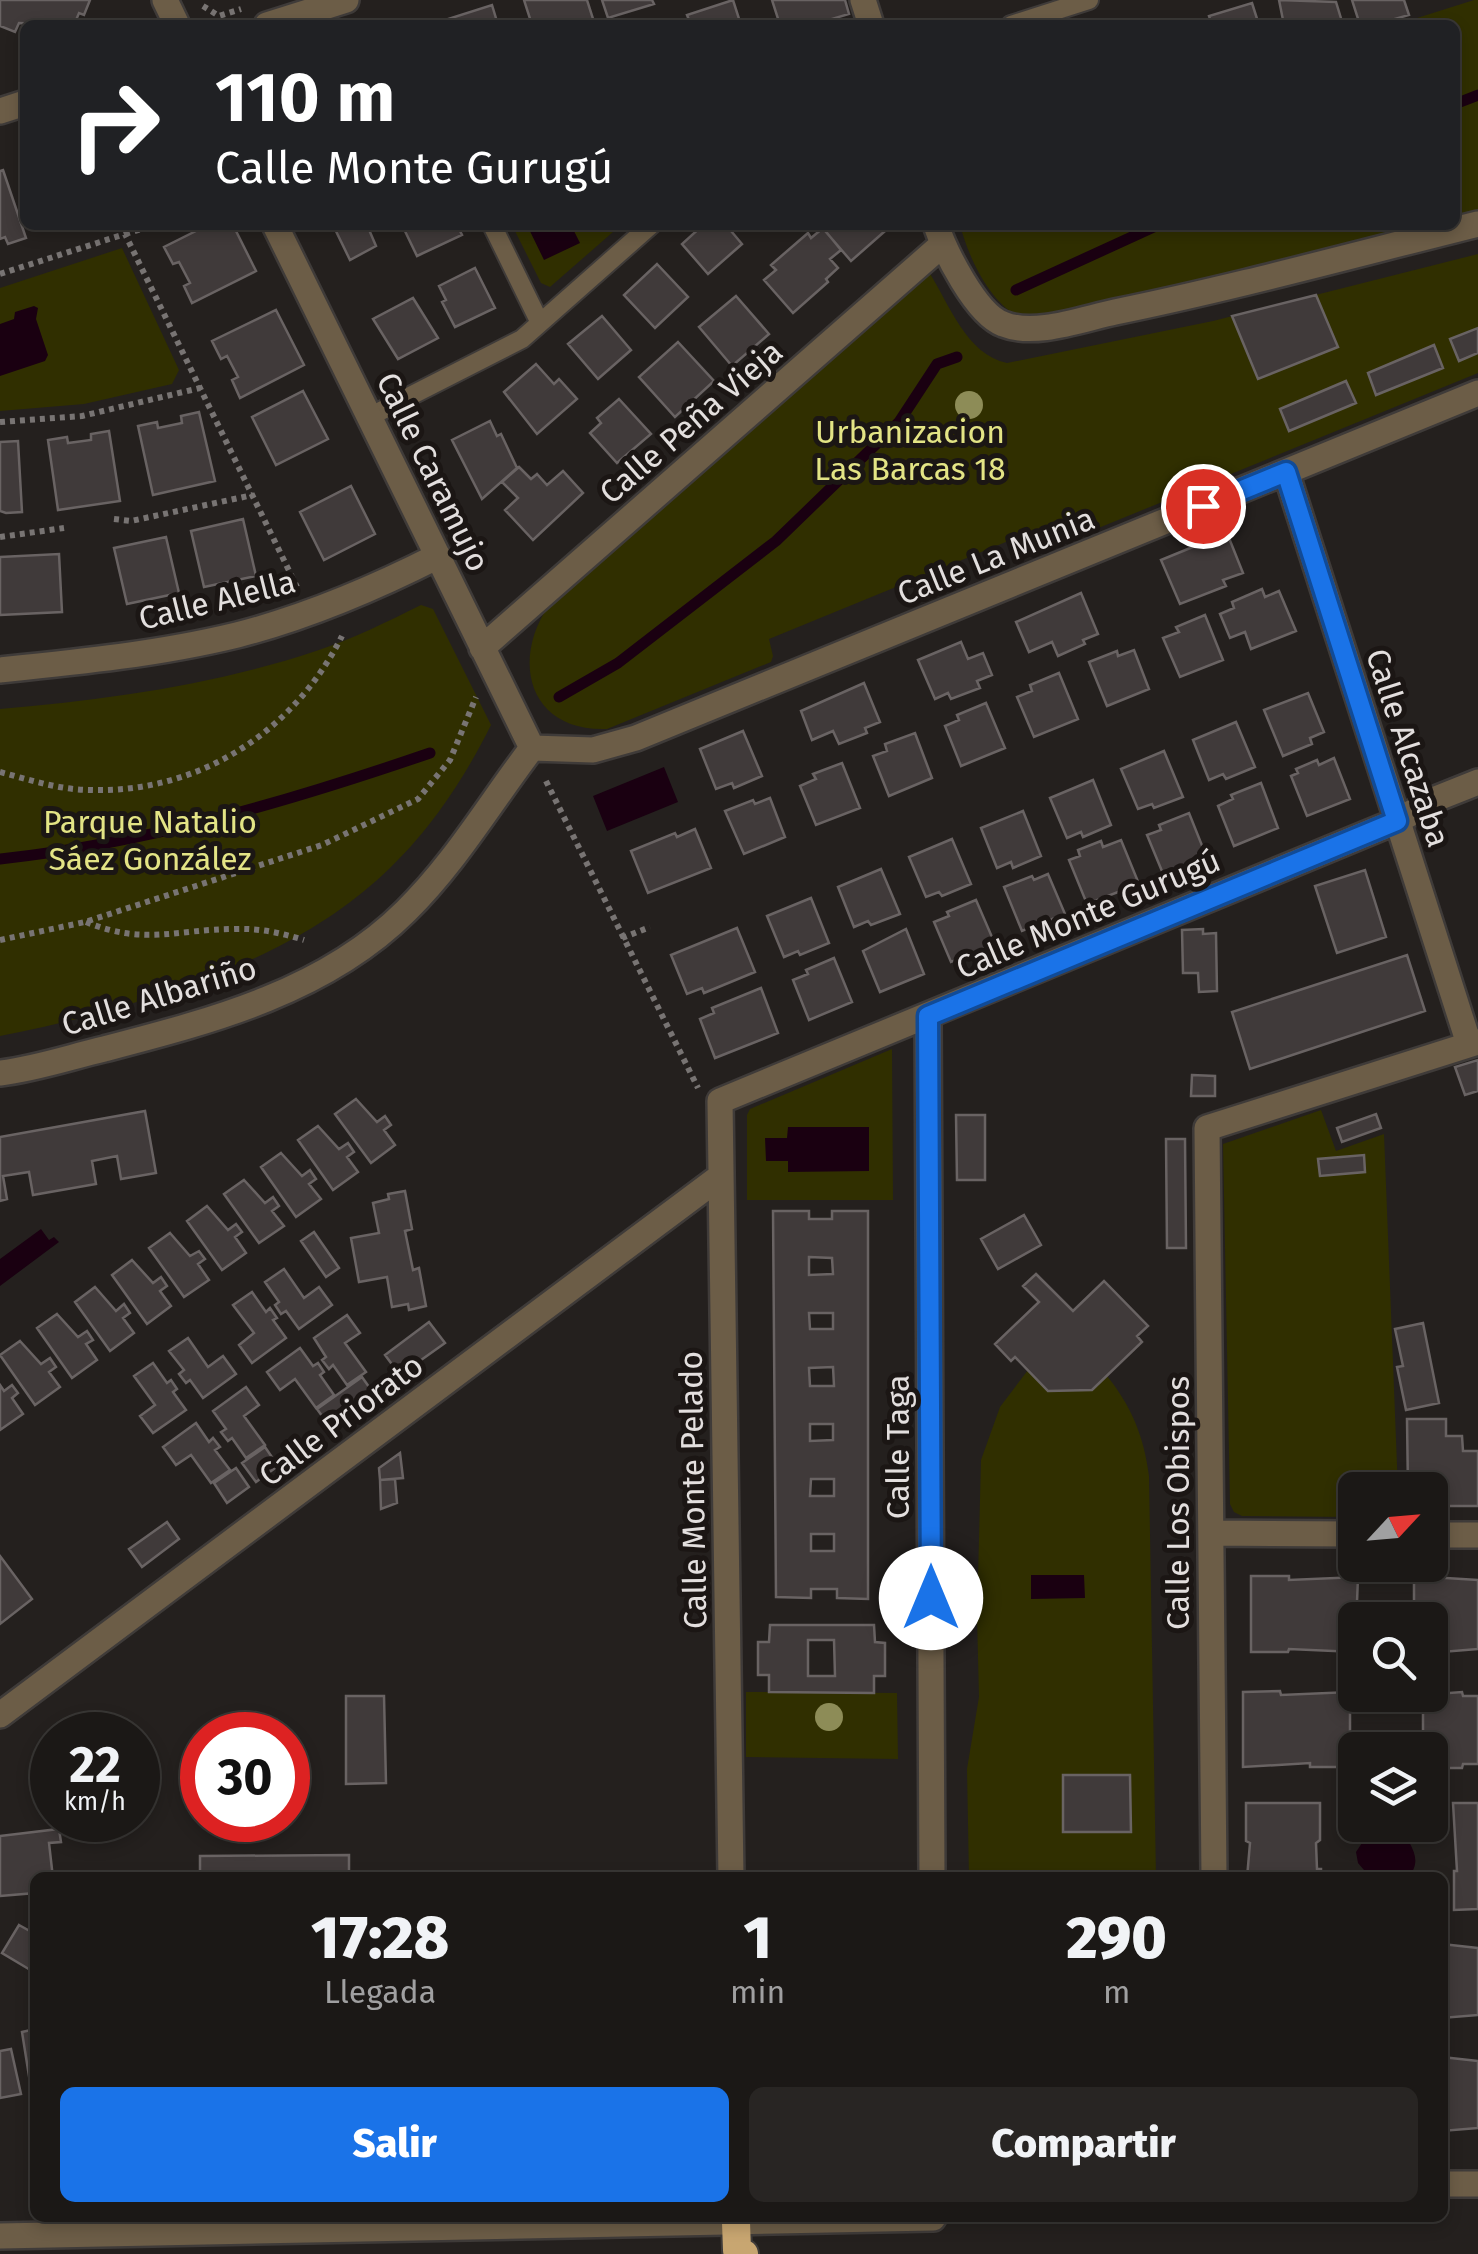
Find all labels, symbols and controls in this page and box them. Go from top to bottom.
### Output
text: 110 m [215,56,395,140]
icon: right [50,60,180,190]
text: Calle Monte Gurugú [215,141,613,195]
street label: Calle Peña Vieja [592,332,790,512]
street label: Calle Caramujo [368,366,498,578]
park label: Urbanizacion Las Barcas 18 [814,413,1006,488]
pin [1161,464,1246,549]
icon: arrive [1176,479,1231,534]
street label: Calle La Munia [892,499,1100,613]
street label: Calle Alella [135,562,299,638]
street label: Calle Alcazaba [1358,644,1458,852]
park label: Parque Natalio Sáez González [43,803,257,878]
street label: Calle Monte Gurugú [950,841,1226,987]
street label: Calle Albariño [57,948,261,1044]
street label: Calle Priorato [251,1346,431,1494]
street label: Calle Monte Pelado [672,1351,714,1629]
street label: Calle Taga [879,1375,917,1519]
street label: Calle Los Obispos [1159,1376,1197,1630]
north arrow [1338,1472,1448,1582]
map controls [1338,1472,1448,1842]
position arrow [879,1546,983,1650]
button: search [1338,1602,1448,1712]
speed limit sign: 30 [180,1712,310,1842]
button: layers [1338,1732,1448,1842]
text: 22 [69,1735,121,1795]
text: km/h [64,1787,126,1817]
text: 17:28 [311,1902,449,1974]
text: 1 [743,1902,772,1974]
text: 290 [1066,1902,1167,1974]
text: Llegada [324,1973,436,2011]
text: min [730,1973,785,2011]
text: m [1103,1973,1130,2011]
button: Salir [60,2087,729,2202]
button: Compartir [749,2087,1418,2202]

